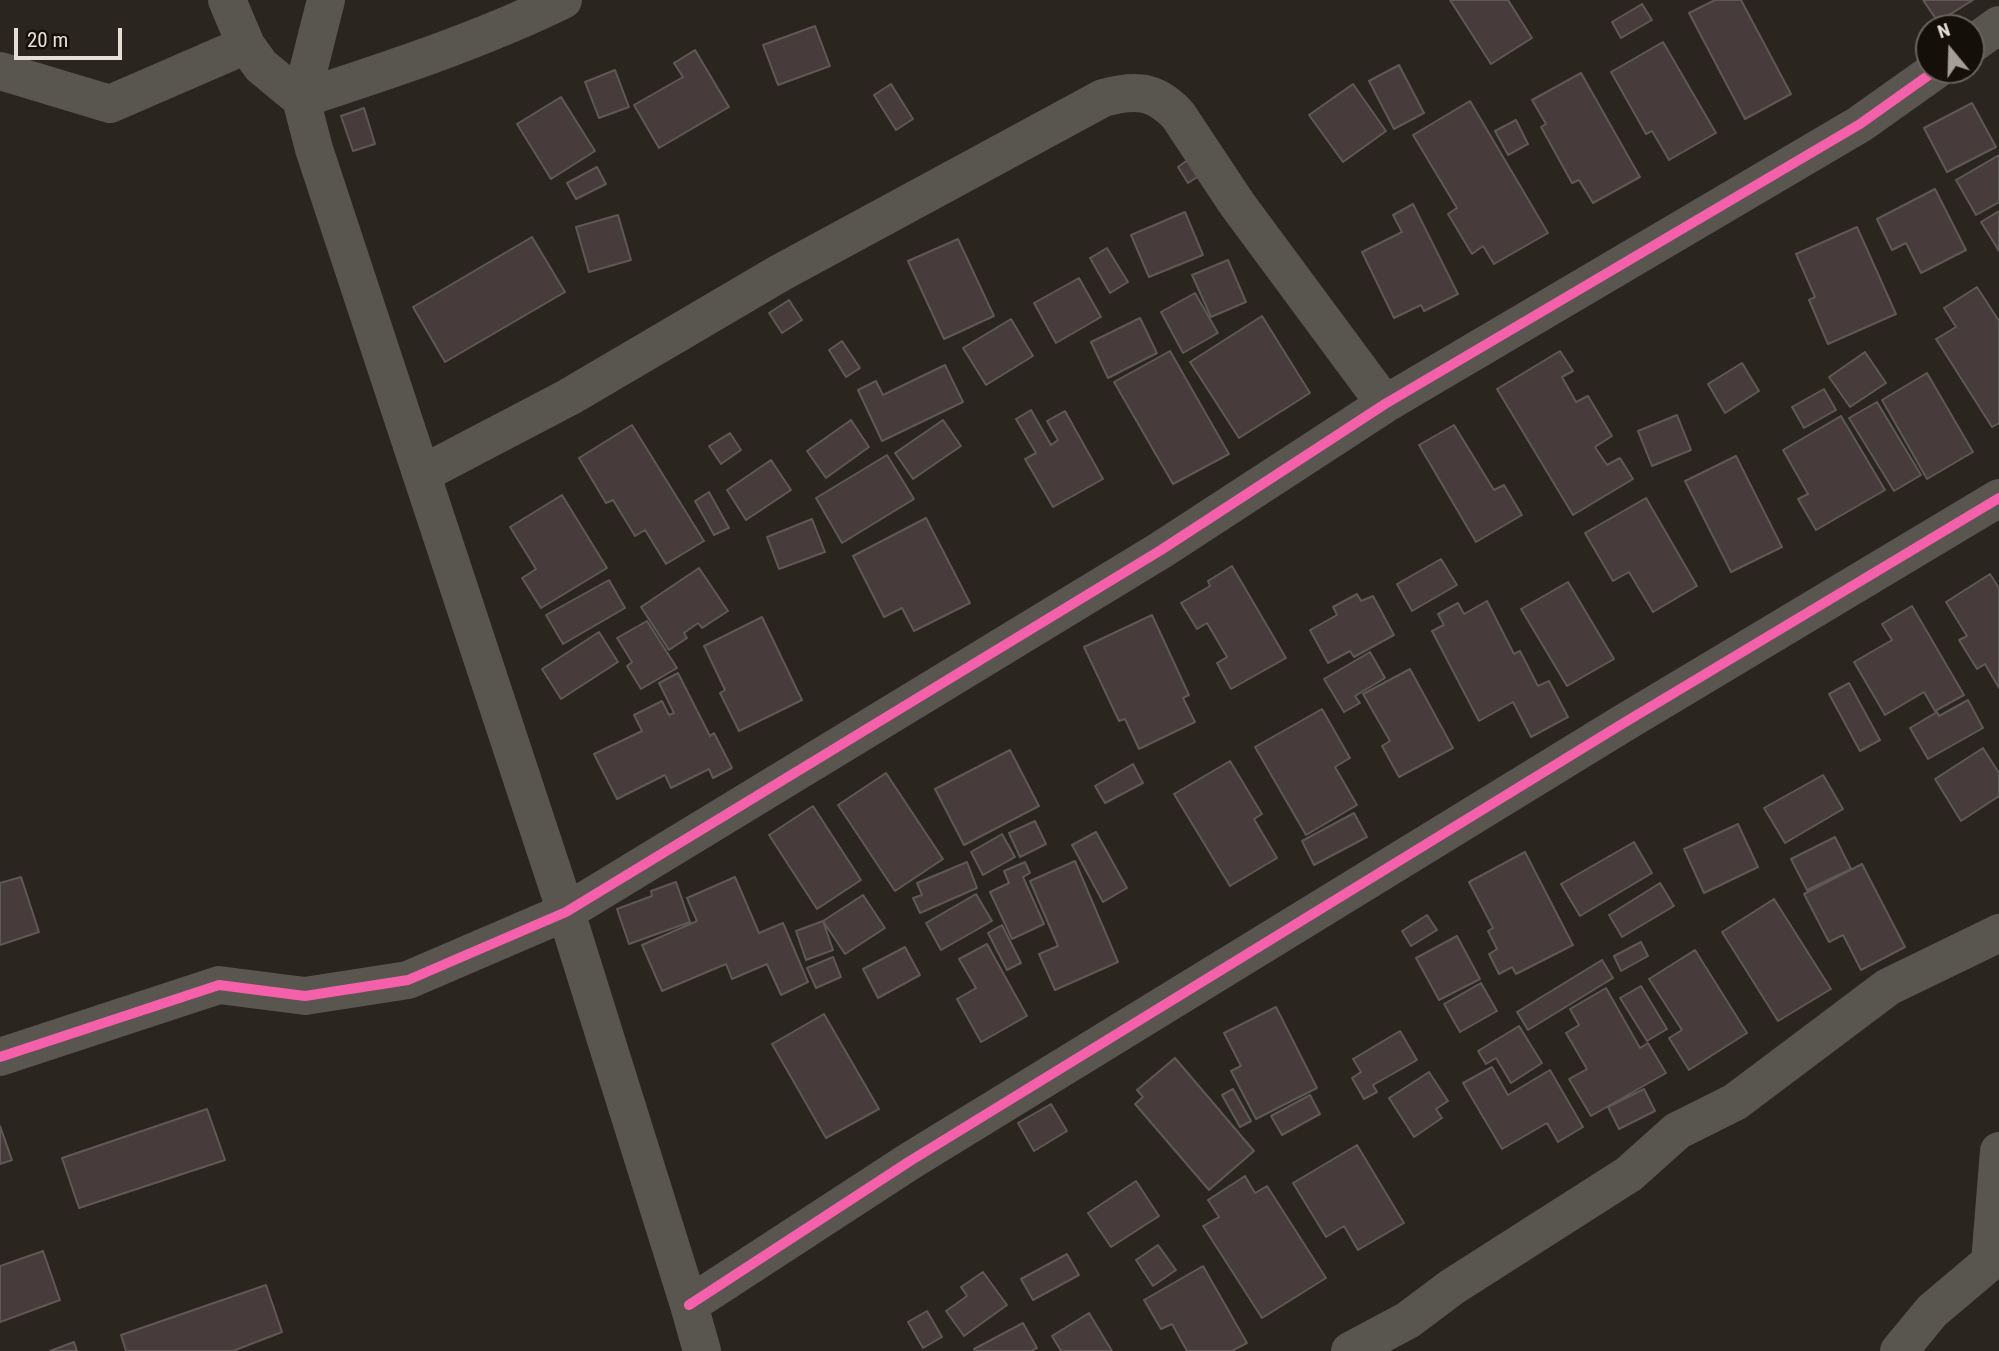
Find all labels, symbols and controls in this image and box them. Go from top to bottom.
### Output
scale bar [18,14,126,58]
north arrow [1915,14,1985,84]
text: N [1934,18,1953,43]
text: 20 m [27,28,68,52]

